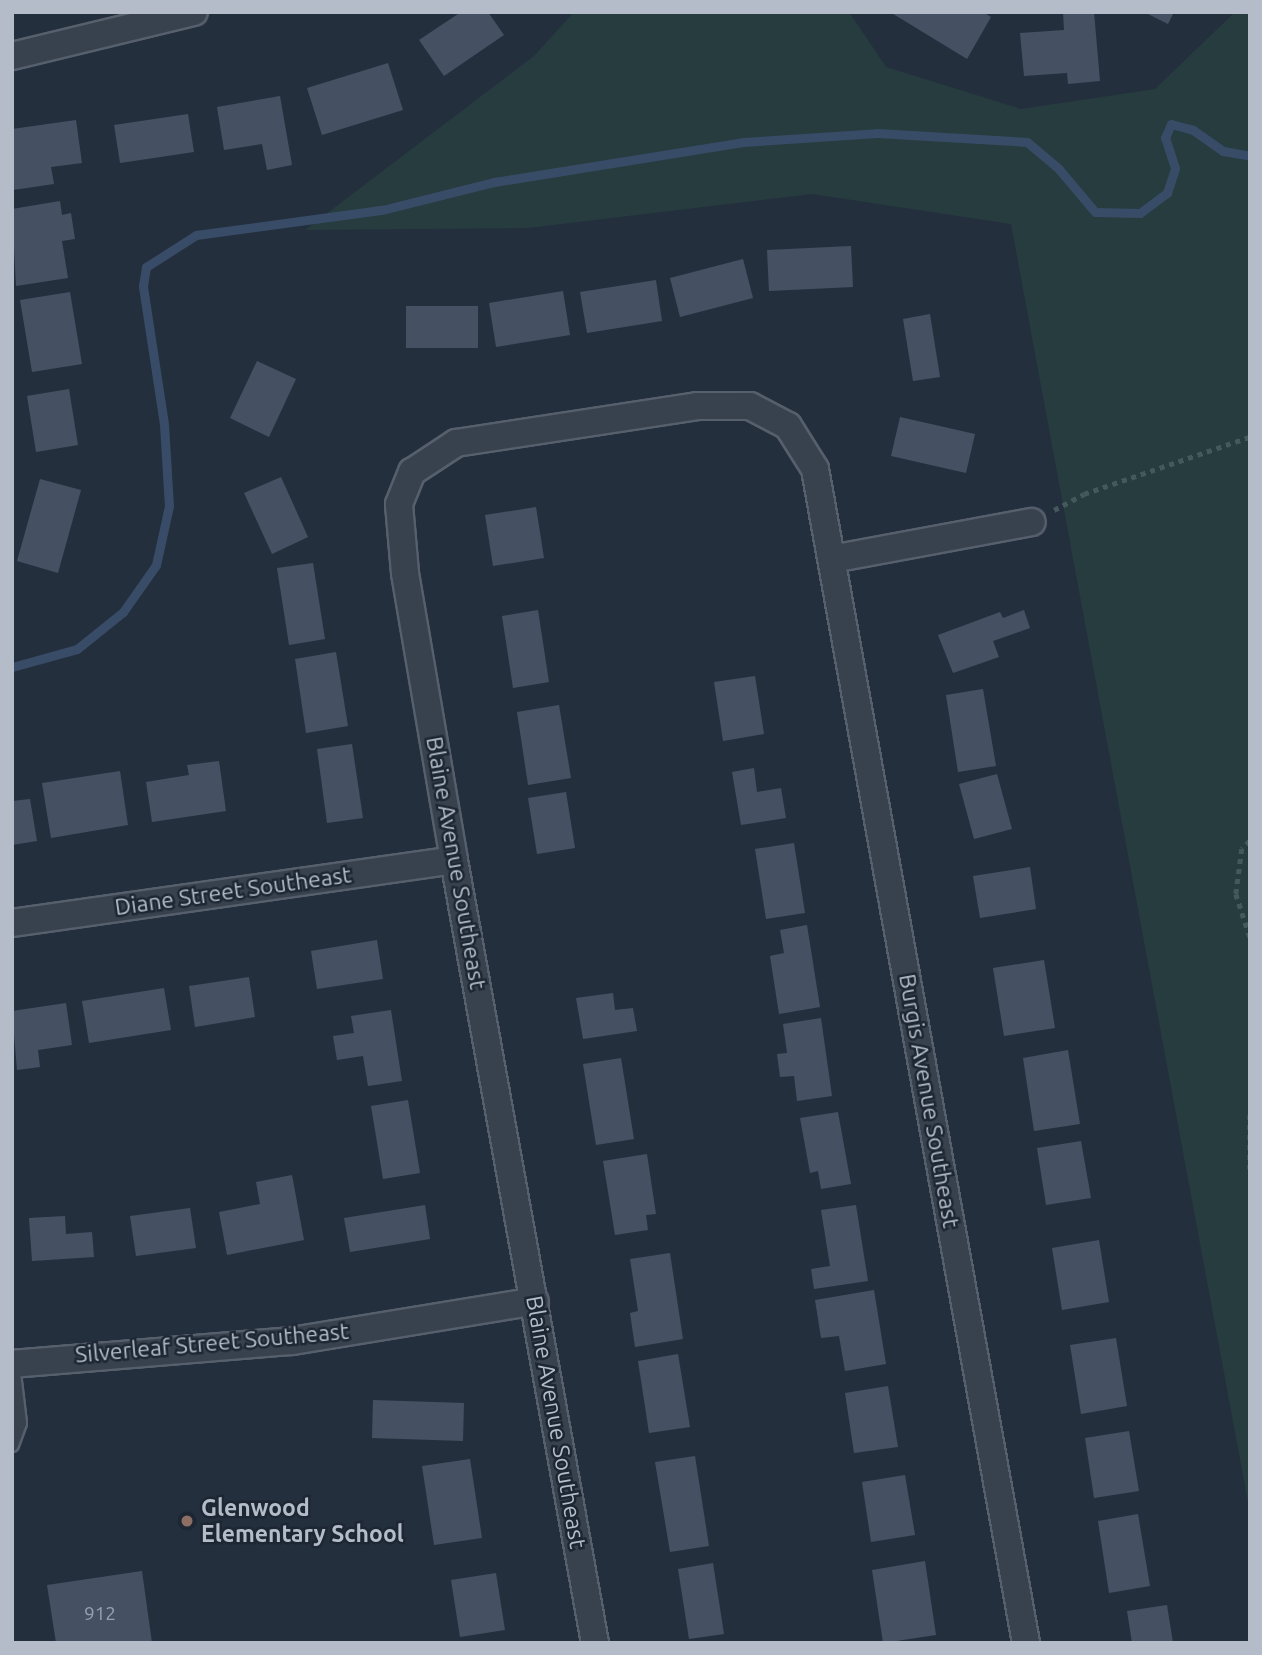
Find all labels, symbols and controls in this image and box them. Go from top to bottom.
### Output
street label: Blaine Avenue Southeast [420,734,492,992]
street label: Diane Street Southeast [113,861,353,921]
street label: Burgis Avenue Southeast [893,972,965,1230]
street label: Blaine Avenue Southeast [520,1293,592,1551]
street label: Silverleaf Street Southeast [74,1317,350,1369]
place label: Glenwood Elementary School [201,1494,404,1548]
marker: Glenwood Elementary School [179,1513,195,1529]
house number: 912 [84,1603,116,1625]

